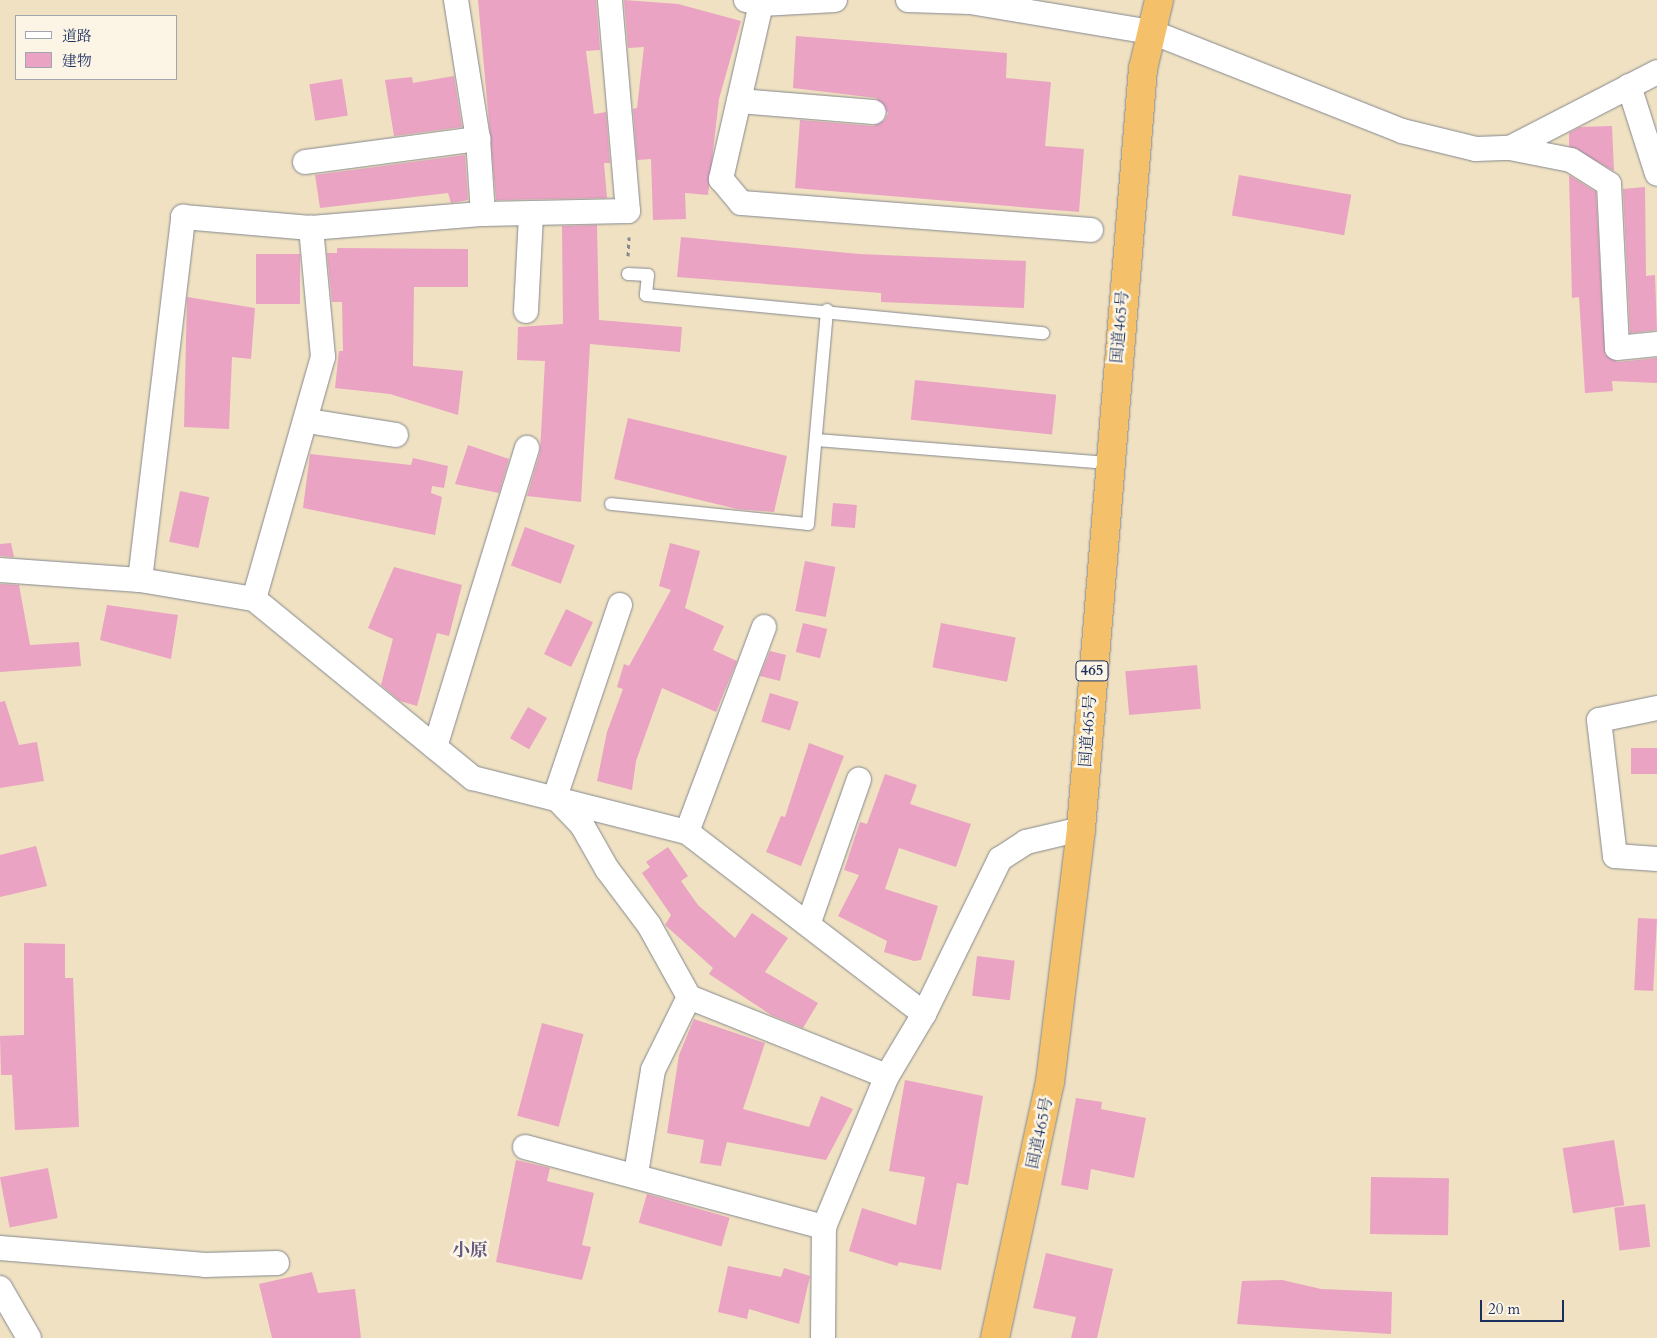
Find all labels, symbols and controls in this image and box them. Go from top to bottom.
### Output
legend [15,15,178,80]
text: 道路 [62,26,92,46]
text: 建物 [62,51,92,71]
street label: 国道465号 [1107,290,1133,364]
road number: 465 [1074,658,1110,684]
street label: 国道465号 [1076,694,1100,768]
street label: 国道465号 [1023,1096,1057,1170]
district label: 小原 [452,1240,488,1262]
scale bar [1482,1290,1566,1322]
text: 20 m [1488,1299,1520,1319]

